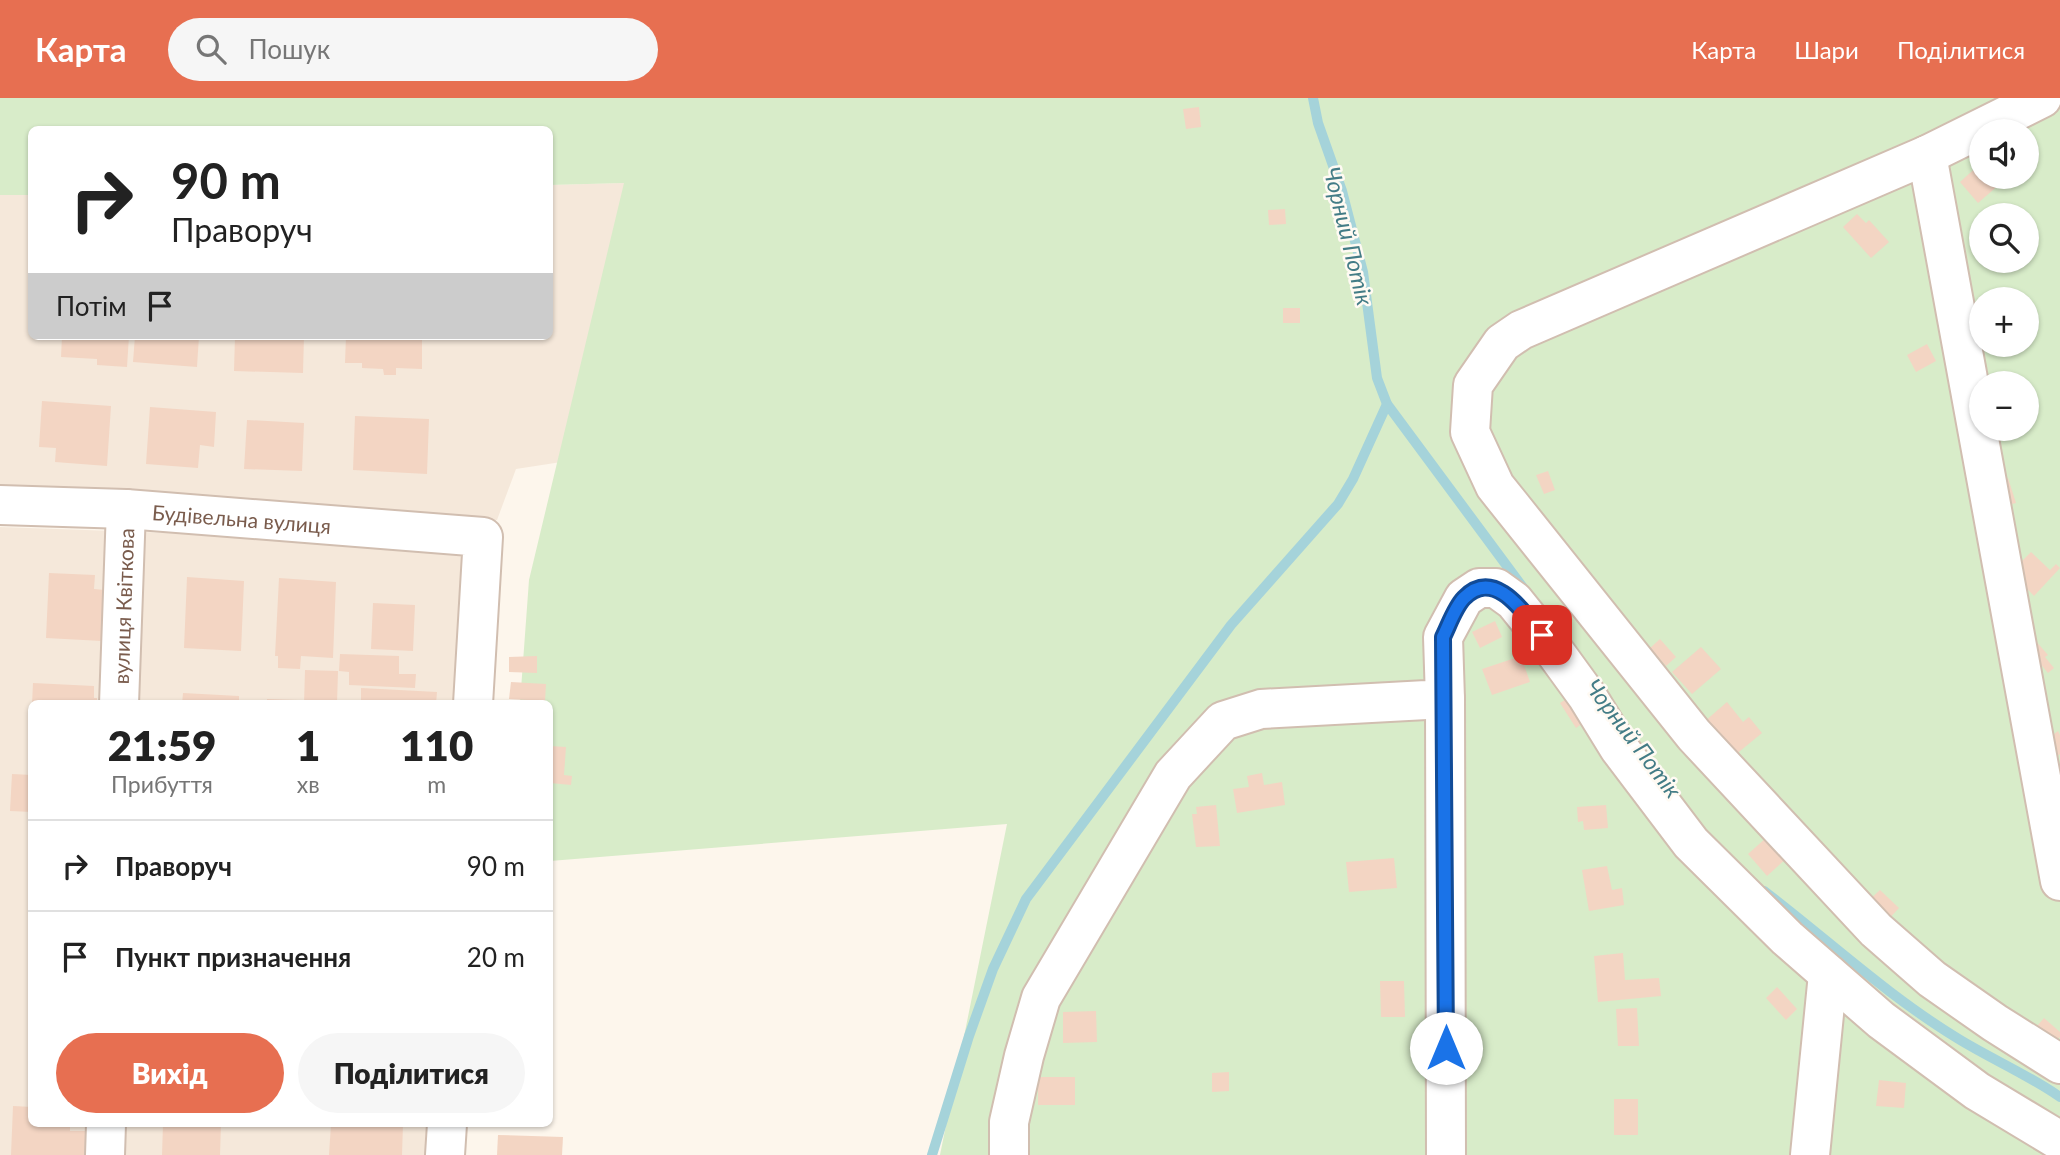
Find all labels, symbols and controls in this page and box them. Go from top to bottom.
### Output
search box [168,18,658,81]
text: Карта [35,29,126,69]
icon: search [192,30,230,68]
text: Пошук [248,33,330,65]
text: Карта [1691,35,1756,64]
text: Шари [1794,35,1859,64]
text: Поділитися [1897,35,2025,64]
map controls [1969,119,2039,441]
button: sound [1969,119,2039,189]
text: 90 m [171,151,281,209]
icon: right [56,154,147,245]
water label: Чорний Потік [1318,164,1380,308]
button: search [1969,203,2039,273]
text: Праворуч [171,210,313,249]
icon: arrive [141,287,179,325]
button: + [1969,287,2039,357]
text: Потім [56,290,127,322]
button: − [1969,371,2039,441]
street label: Будівельна вулиця [151,499,332,538]
street label: вулиця Квіткова [107,528,138,685]
pin [1512,605,1572,665]
icon: arrive [1523,616,1561,654]
water label: Чорний Потік [1580,673,1688,803]
text: 21:59 [108,720,216,770]
text: 1 [296,720,320,770]
text: 110 [400,720,473,770]
text: Прибуття [111,770,213,798]
text: хв [297,770,320,798]
text: m [427,770,446,798]
icon: right [56,847,94,885]
text: Праворуч [115,850,232,882]
text: 90 m [467,850,525,882]
icon: arrive [56,938,94,976]
text: Пункт призначення [115,941,351,973]
text: 20 m [467,941,525,973]
position arrow [1409,1011,1483,1085]
button: Вихід [56,1033,284,1113]
button: Поділитися [298,1033,525,1113]

